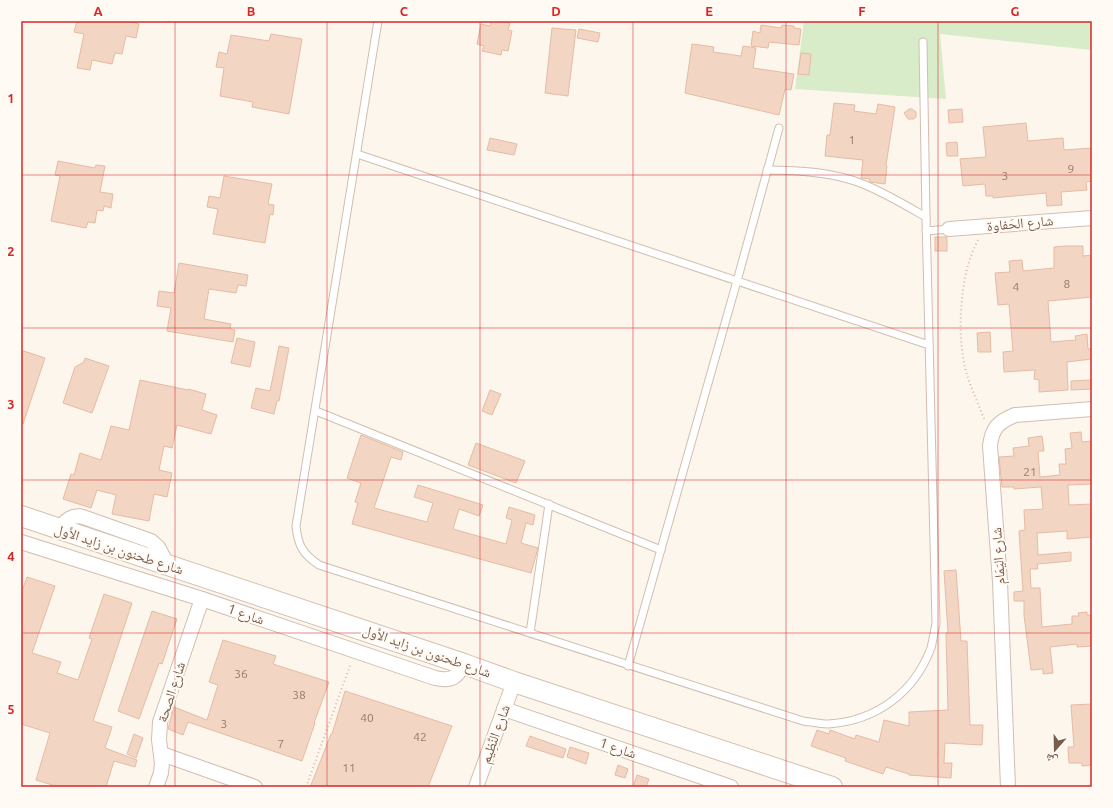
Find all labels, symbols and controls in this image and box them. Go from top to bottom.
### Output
text: A [93,4,103,18]
text: B [247,4,256,18]
text: C [400,4,409,18]
text: D [551,4,561,18]
text: E [705,4,713,18]
text: F [858,4,866,18]
text: G [1011,4,1020,18]
text: 1 [7,91,15,105]
house number: 1 [849,133,855,146]
house number: 9 [1068,162,1074,175]
house number: 3 [1002,169,1008,182]
street label: شارع الحَفاوة [986,212,1054,236]
text: 2 [7,244,15,258]
house number: 8 [1064,277,1071,290]
house number: 4 [1013,280,1020,293]
text: 3 [7,397,15,411]
house number: 21 [1023,465,1037,478]
street label: شارع طحنون بن زايد الأول [52,521,185,579]
street label: شارع اليَمَام [988,527,1010,585]
text: 4 [7,549,15,563]
street label: شارع 1 [225,600,266,630]
street label: شارع طحنون بن زايد الأول [360,622,493,682]
street label: شارع الصحة [154,660,190,725]
house number: 36 [234,667,248,680]
house number: 38 [292,688,306,701]
text: 5 [7,702,15,716]
street label: شارع النَّظِيم [477,702,515,766]
house number: 40 [360,711,374,724]
house number: 3 [221,717,227,730]
house number: 42 [413,730,427,743]
north arrow [1035,730,1075,770]
street label: شارع 1 [597,734,638,764]
house number: 7 [278,737,284,750]
text: ش [1044,750,1060,767]
house number: 11 [342,761,356,774]

